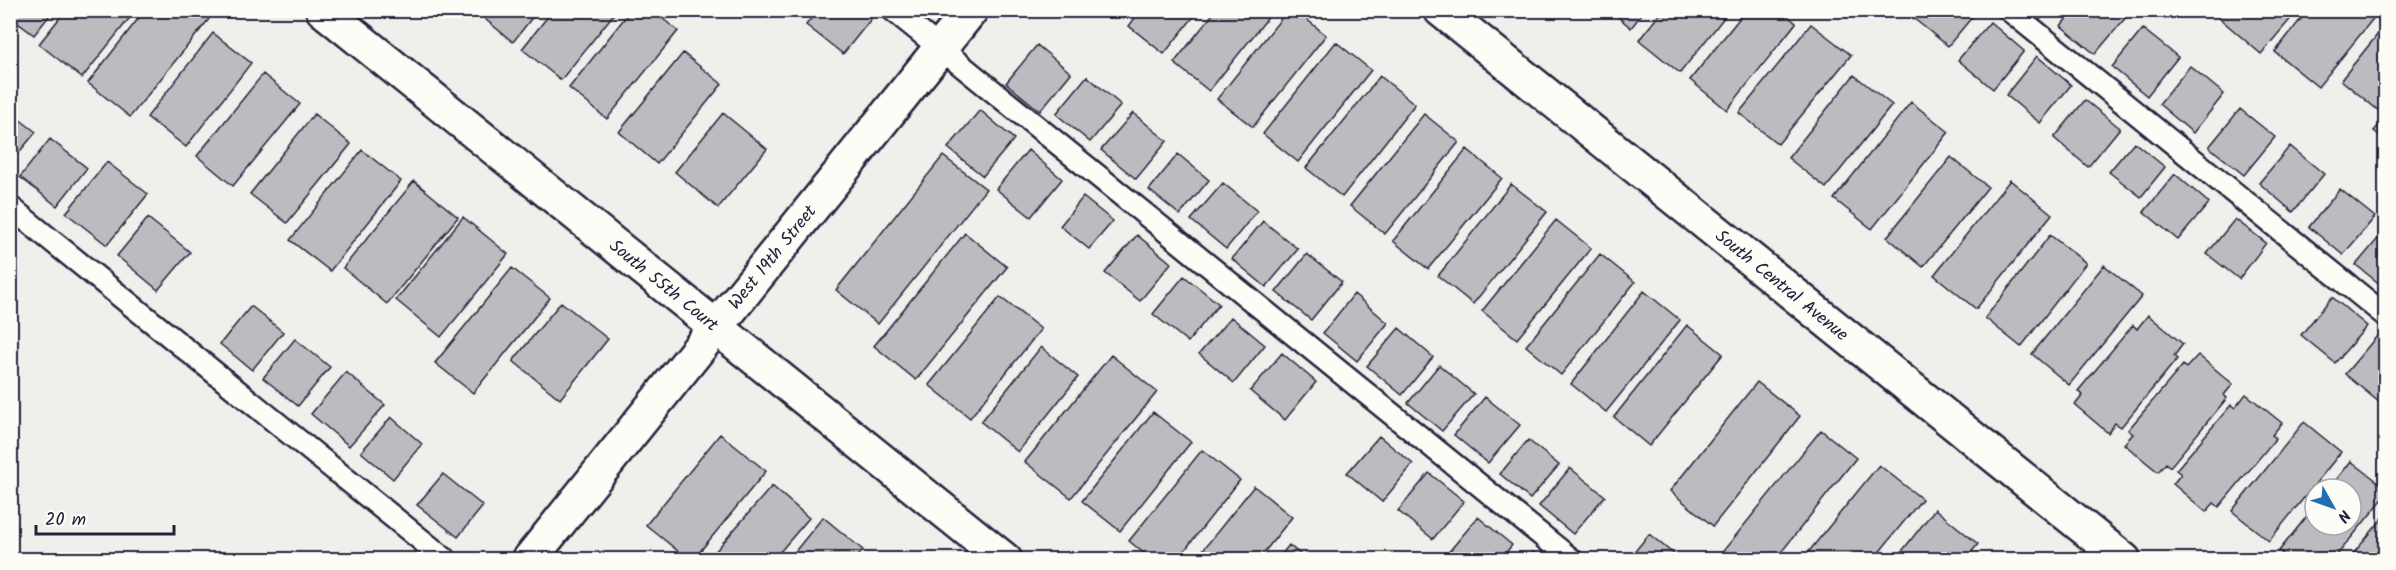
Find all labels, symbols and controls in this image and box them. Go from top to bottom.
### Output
street label: West 19th Street [722,198,825,317]
street label: South Central Avenue [1708,223,1854,349]
street label: South 55th Court [602,233,725,340]
north arrow [2303,477,2363,537]
scale bar [36,498,174,536]
text: N [2331,504,2356,528]
text: 20 m [45,506,86,535]

